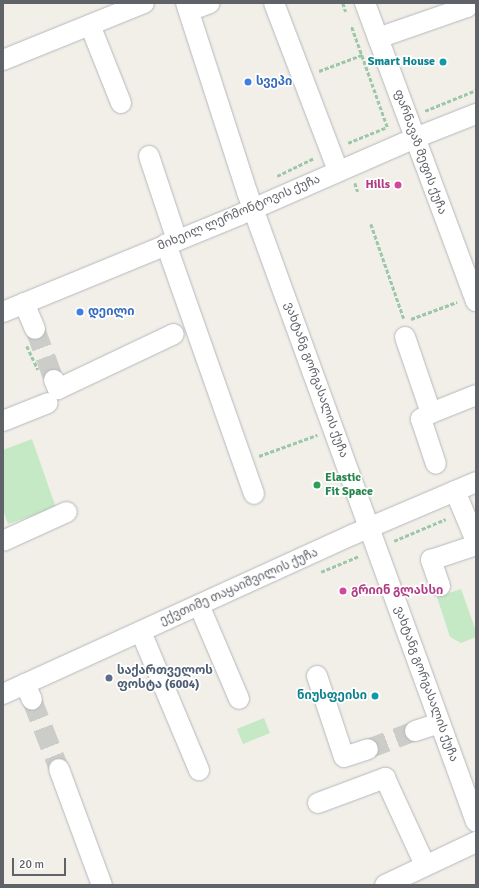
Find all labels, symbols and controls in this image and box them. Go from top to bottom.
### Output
place label: Smart House [368,55,435,69]
marker: Smart House [438,57,448,67]
place label: სვეპი [256,75,292,89]
marker: სვეპი [243,77,253,87]
street label: ფარნავაზ მეფის ქუჩა [391,87,449,217]
street label: მიხეილ ლერმონტოვის ქუჩა [156,172,322,254]
place label: Hills [365,178,390,192]
marker: Hills [393,180,403,190]
street label: ვახტანგ გორგასალის ქუჩა [281,300,351,460]
place label: დეილი [88,305,134,319]
marker: დეილი [75,307,85,317]
place label: Elastic Fit Space [325,471,373,499]
marker: Elastic Fit Space [312,480,322,490]
street label: ექვთიმე თაყაიშვილის ქუჩა [158,546,320,628]
place label: გრიინ გლასსი [351,584,443,598]
marker: გრიინ გლასსი [338,586,348,596]
street label: ვახტანგ გორგასალის ქუჩა [391,604,461,764]
place label: საქართველოს ფოსტა (6004) [117,664,213,692]
marker: საქართველოს ფოსტა (6004) [104,673,114,683]
place label: ნიუსფეისი [297,689,367,703]
marker: ნიუსფეისი [370,691,380,701]
scale bar [14,850,68,876]
text: 20 m [19,857,44,872]

